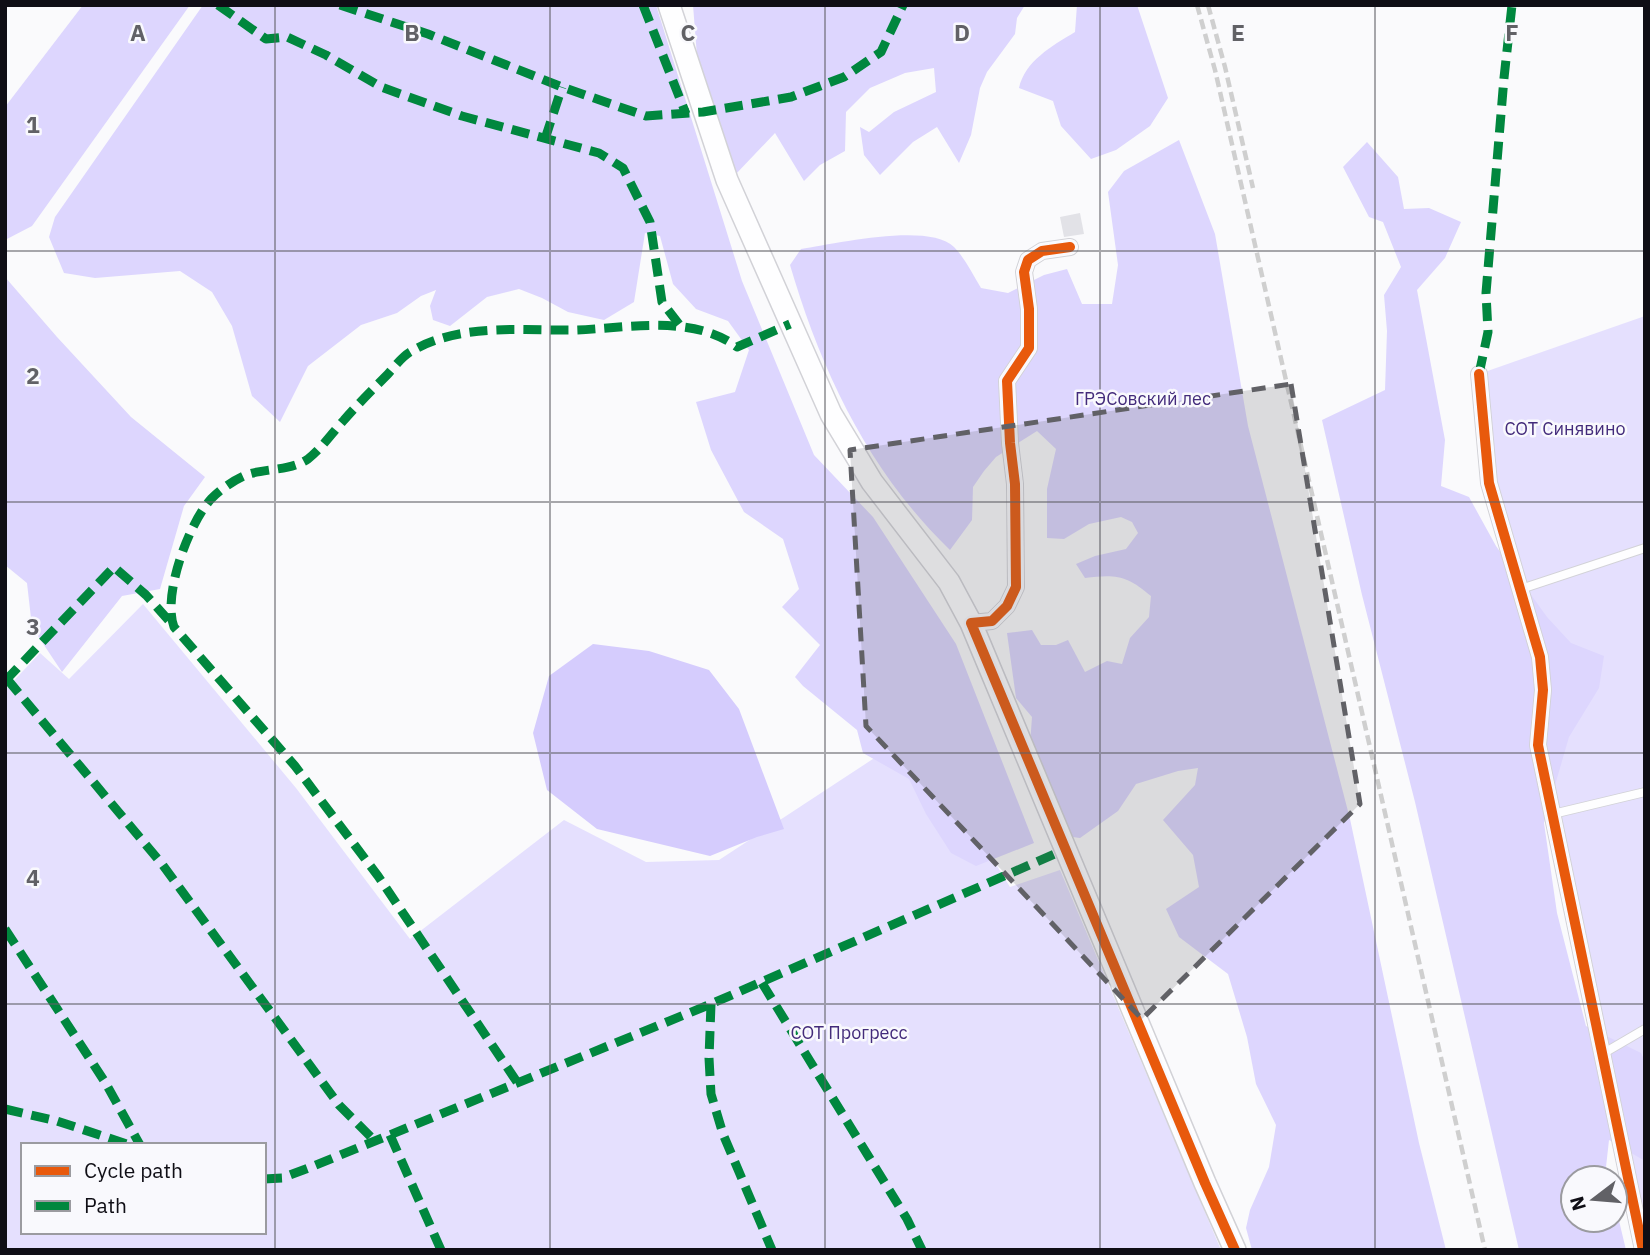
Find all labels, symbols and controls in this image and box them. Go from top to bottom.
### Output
text: A [130,17,146,47]
text: B [404,17,420,47]
text: C [681,17,696,47]
text: D [954,17,970,47]
text: E [1231,17,1245,47]
text: F [1505,17,1519,47]
text: 1 [26,109,40,139]
text: 2 [26,360,40,390]
park label: ГРЭСовский лес [1075,387,1211,410]
park label: СОТ Синявино [1504,417,1626,440]
text: 3 [26,611,40,641]
text: 4 [26,862,40,892]
park label: СОТ Прогресс [790,1021,908,1044]
legend [21,1143,266,1234]
text: Cycle path [84,1156,183,1184]
north arrow [1559,1164,1629,1234]
text: Path [84,1191,127,1219]
text: N [1564,1194,1591,1214]

